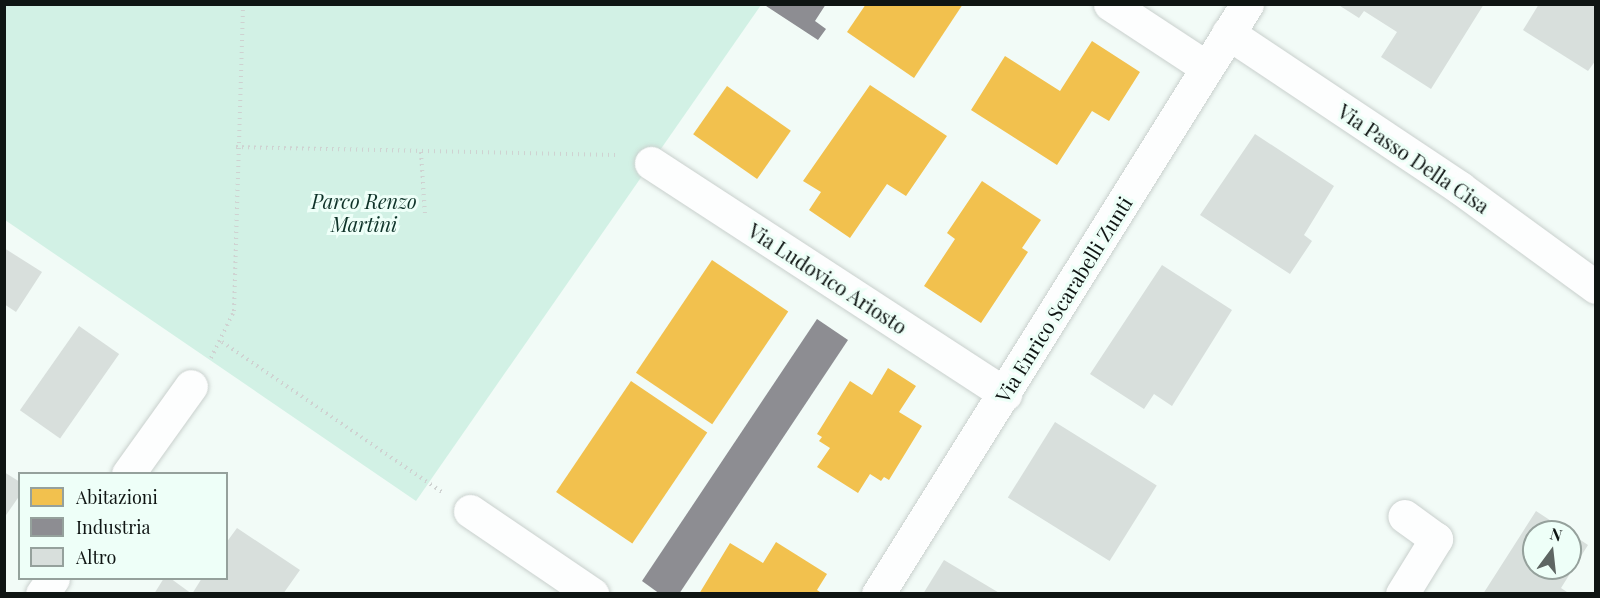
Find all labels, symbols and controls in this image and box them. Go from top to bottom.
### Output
street label: Via Passo Della Cisa [1334,98,1494,218]
park label: Parco Renzo Martini [311,189,417,236]
street label: Via Enrico Scarabelli Zunti [990,191,1136,407]
street label: Via Ludovico Ariosto [744,217,912,339]
legend [18,472,228,580]
text: Abitazioni [76,485,158,509]
text: Industria [76,515,150,539]
north arrow [1522,520,1582,580]
text: N [1548,522,1565,546]
text: Altro [76,545,116,569]

